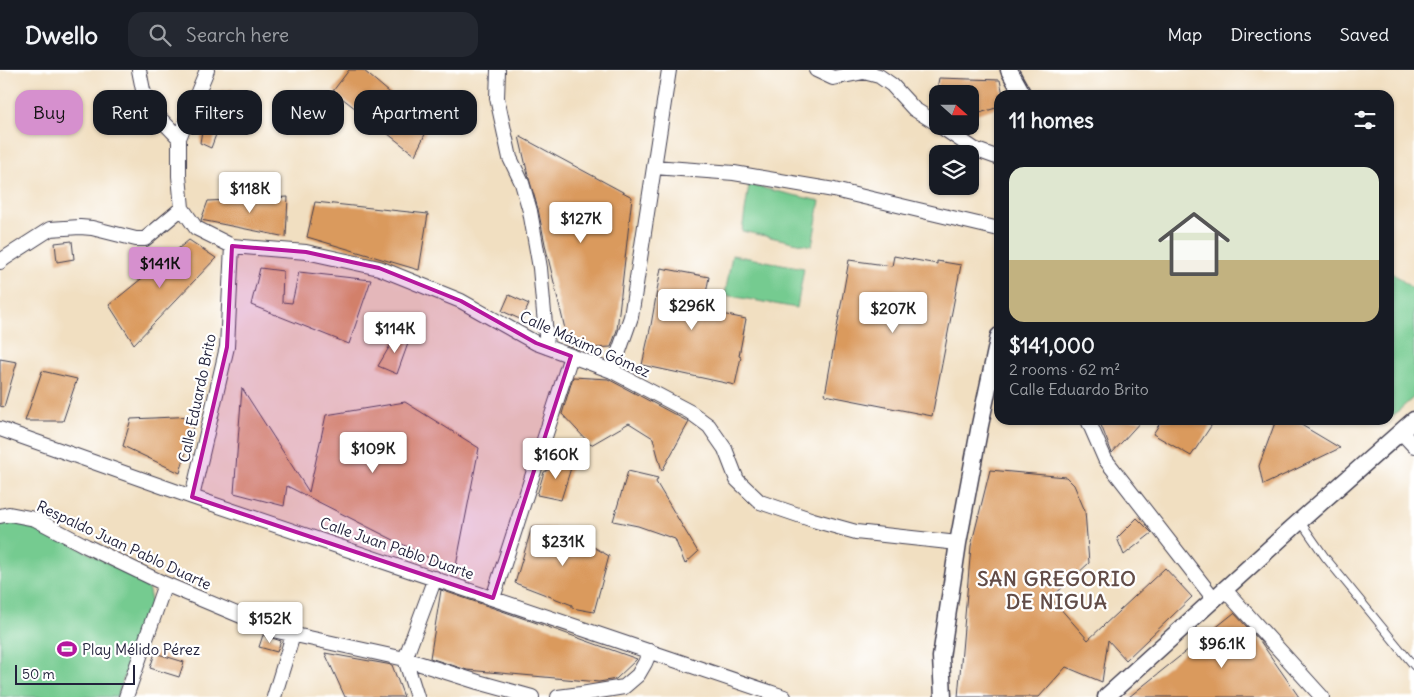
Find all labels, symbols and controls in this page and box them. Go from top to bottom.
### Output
search box [128,12,478,57]
text: Dwello [25,20,98,50]
icon: search [146,21,174,49]
text: Search here [186,23,289,47]
text: Map [1167,23,1202,46]
text: Directions [1230,23,1312,46]
text: Saved [1340,23,1389,46]
north arrow [929,85,979,135]
map controls [929,85,979,195]
chip: Buy [15,90,83,135]
chip: Rent [93,90,167,135]
chip: Filters [177,90,262,135]
chip: New [272,90,344,135]
chip: Apartment [354,90,477,135]
icon: filters [1351,106,1379,134]
text: 11 homes [1009,107,1094,134]
button: layers [929,145,979,195]
pin: $118K [215,172,285,214]
text: $118K [230,178,270,198]
icon: home [1149,199,1239,289]
pin: $127K [546,202,616,244]
text: $127K [560,208,602,228]
pin: $141K [125,246,195,289]
text: $141K [140,253,180,273]
pin: $296K [657,288,727,331]
pin: $207K [858,292,928,334]
text: $296K [669,295,715,315]
text: $207K [870,298,916,318]
street label: Calle Máximo Gómez [517,307,653,381]
pin: $114K [360,312,430,354]
text: $114K [375,318,415,338]
street label: Calle Eduardo Brito [174,332,220,464]
text: $141,000 [1009,332,1095,359]
text: 2 rooms · 62 m² [1009,359,1120,379]
text: Calle Eduardo Brito [1009,379,1149,399]
pin: $109K [338,432,408,474]
text: $109K [351,438,395,458]
pin: $160K [521,438,591,480]
text: $160K [534,444,578,464]
street label: Respaldo Juan Pablo Duarte [34,496,214,594]
street label: Calle Juan Pablo Duarte [317,513,477,583]
pin: $231K [528,524,598,567]
text: $231K [542,531,584,551]
district label: SAN GREGORIO DE NIGUA [977,566,1137,614]
pin: $152K [235,602,305,644]
text: $152K [249,608,291,628]
pin: $96.1K [1181,626,1263,669]
text: $96.1K [1199,633,1245,653]
sports icon: Play Mélido Pérez [56,638,78,660]
place label: Play Mélido Pérez [82,640,200,659]
scale bar [15,662,135,685]
text: 50 m [22,665,55,683]

